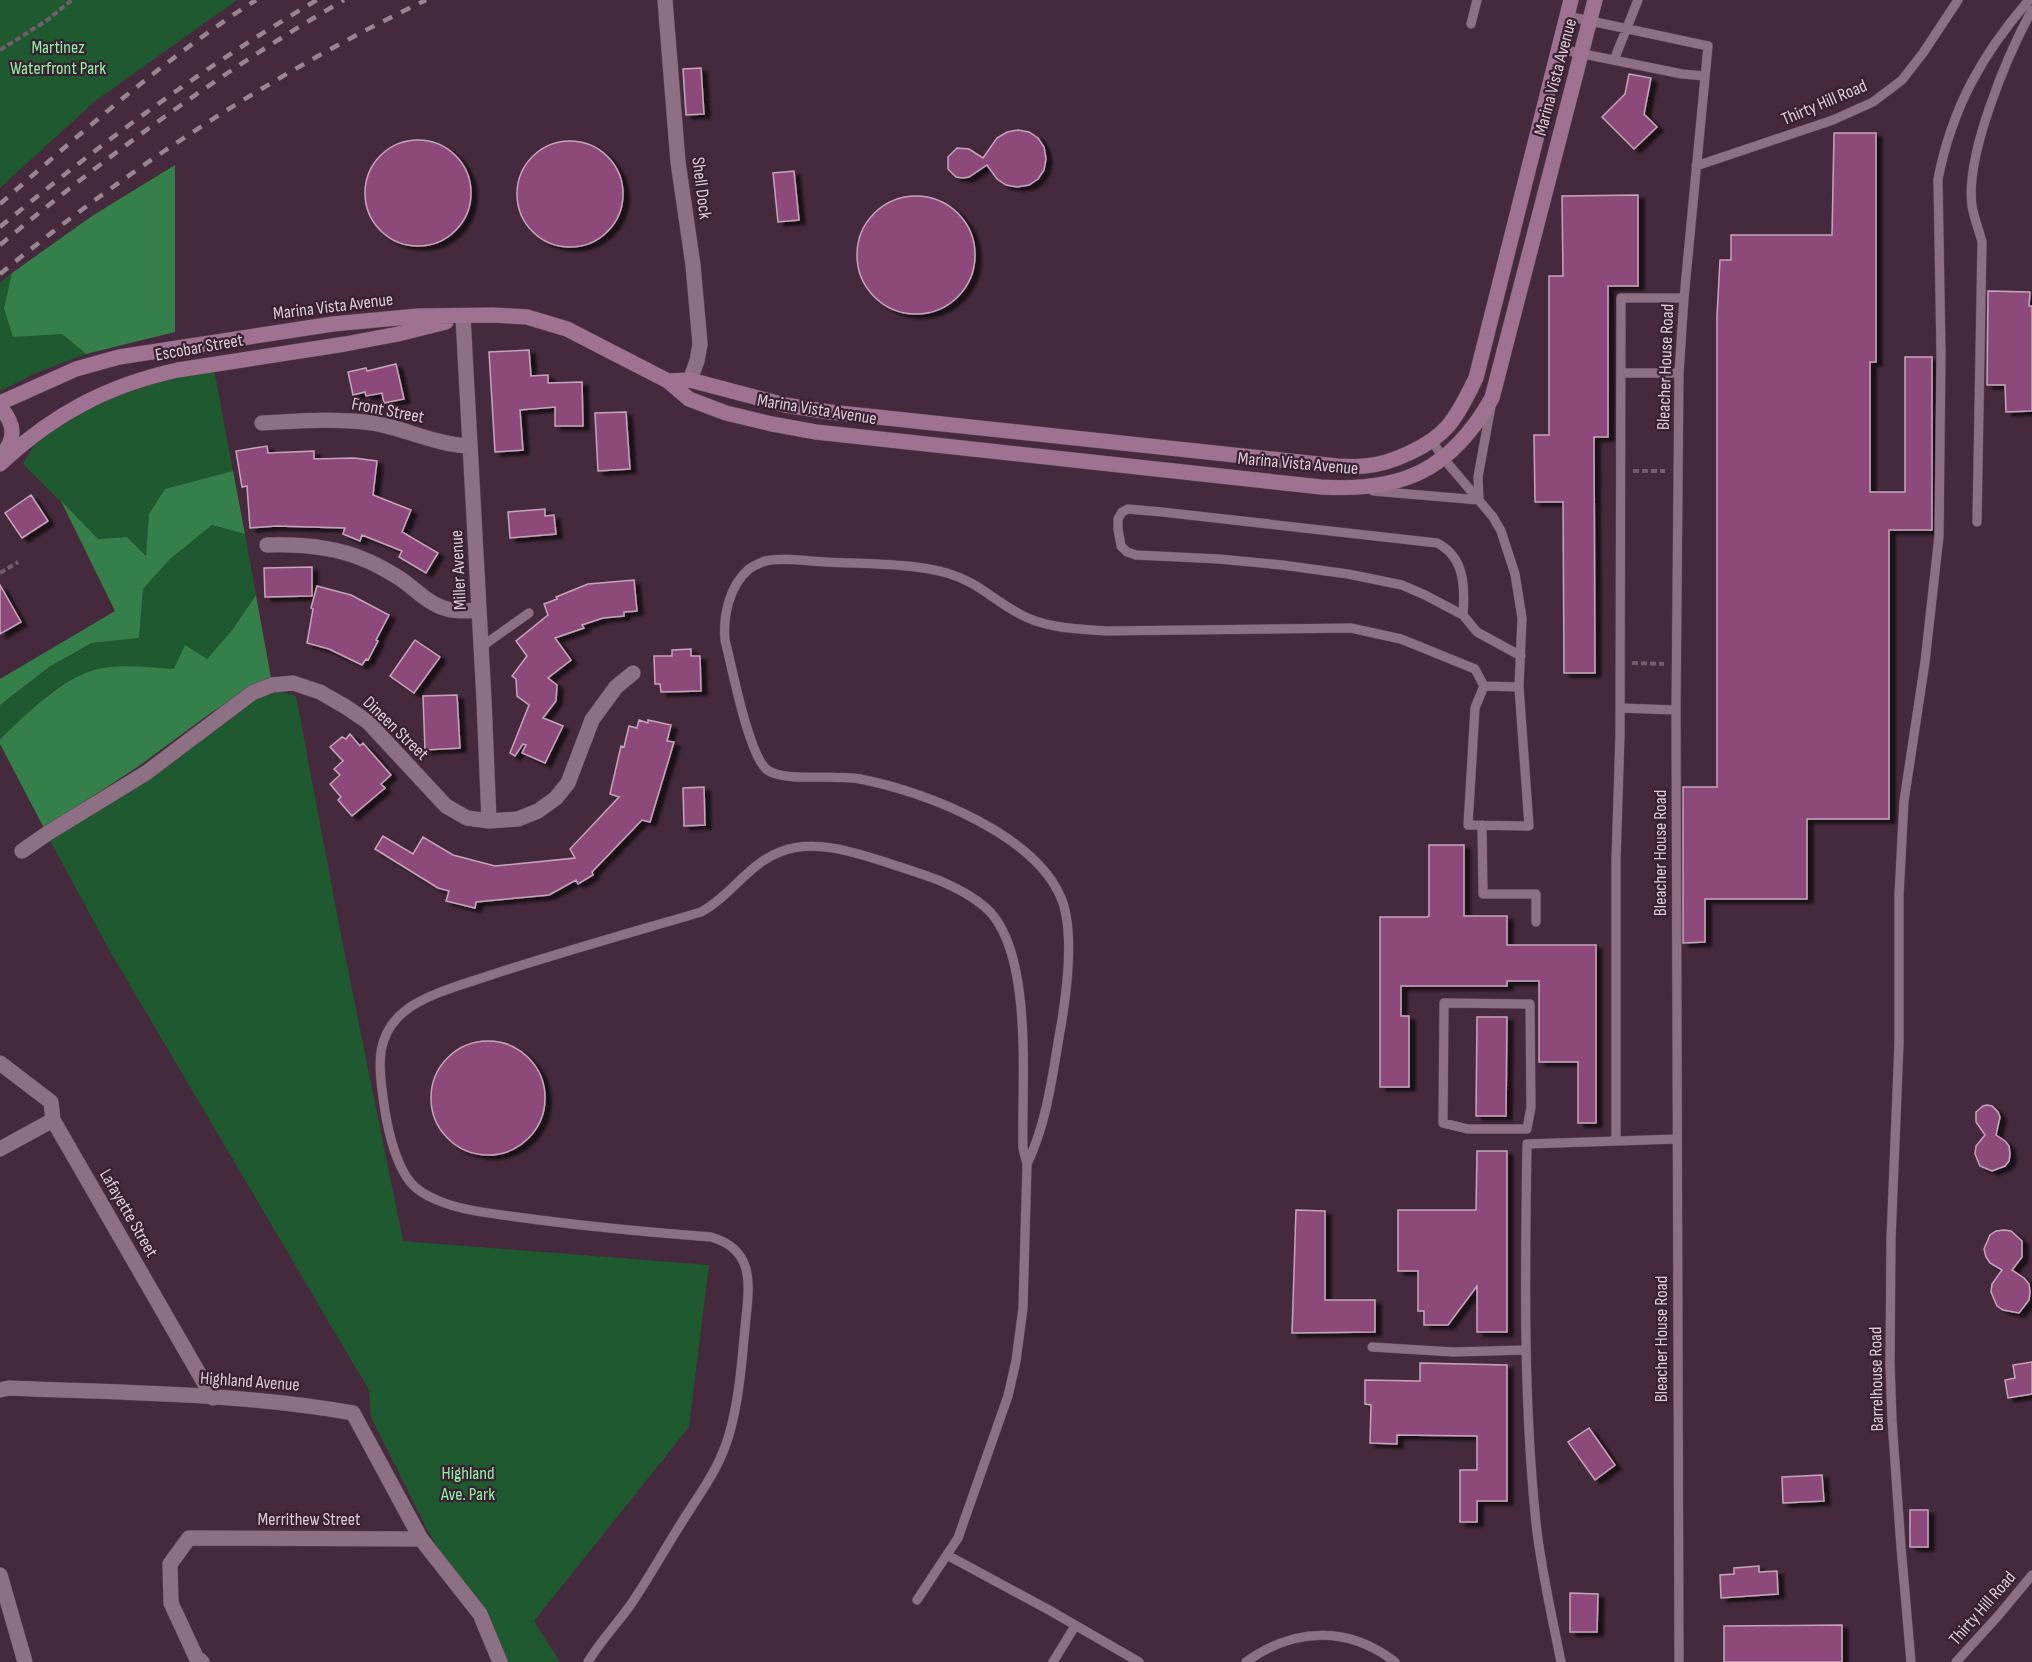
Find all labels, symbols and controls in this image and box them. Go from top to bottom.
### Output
street label: Marina Vista Avenue [1530,16,1581,138]
park label: Martinez Waterfront Park [10,37,106,79]
street label: Thirty Hill Road [1778,75,1870,130]
street label: Shell Dock [687,156,716,221]
street label: Marina Vista Avenue [272,289,394,324]
street label: Bleacher House Road [1653,303,1678,431]
street label: Escobar Street [154,329,245,366]
street label: Marina Vista Avenue [756,390,878,429]
street label: Front Street [350,393,426,428]
street label: Marina Vista Avenue [1237,448,1359,479]
street label: Miller Avenue [446,529,471,610]
street label: Dineen Street [359,692,433,765]
street label: Bleacher House Road [1650,790,1671,916]
street label: Lafayette Street [95,1165,162,1261]
street label: Bleacher House Road [1651,1276,1672,1402]
street label: Barrelhouse Road [1865,1326,1888,1432]
street label: Highland Avenue [199,1368,300,1395]
park label: Highland Ave. Park [440,1463,495,1505]
street label: Merrithew Street [258,1509,361,1530]
street label: Thirty Hill Road [1945,1567,2020,1650]

